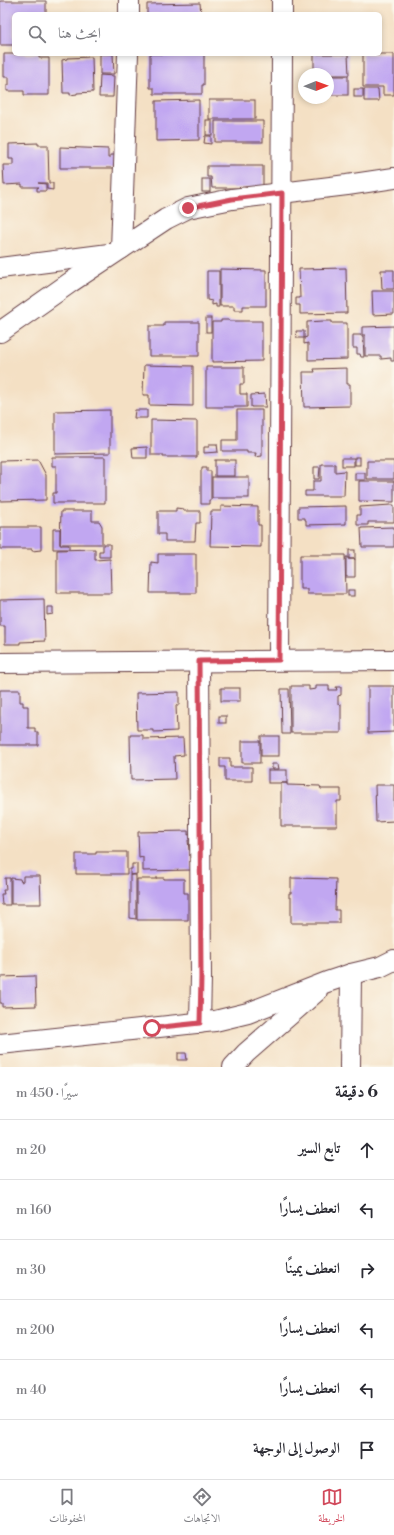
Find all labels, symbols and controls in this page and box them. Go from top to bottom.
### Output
search box [12,12,382,56]
icon: search [26,23,48,45]
text: ابحث هنا [58,24,101,43]
north arrow [298,68,334,104]
route end [179,199,197,217]
route start [143,1019,161,1037]
text: 6 دقيقة [335,1081,378,1103]
text: سيرًا · 450 m [16,1085,78,1101]
text: تابع السير [298,1139,340,1158]
icon: ahead [356,1139,378,1161]
text: 20 m [16,1142,46,1158]
text: انعطف يسارًا [279,1199,340,1218]
icon: left [356,1199,378,1221]
text: 160 m [16,1202,52,1218]
text: انعطف يمينًا [285,1259,340,1278]
icon: right [356,1259,378,1281]
text: 30 m [16,1262,46,1278]
text: انعطف يسارًا [279,1319,340,1338]
icon: left [356,1319,378,1341]
text: 200 m [16,1322,55,1338]
text: انعطف يسارًا [279,1379,340,1398]
icon: left [356,1379,378,1401]
text: 40 m [16,1382,46,1398]
text: الوصول إلى الوجهة [253,1439,340,1458]
icon: arrive [356,1439,378,1461]
tab: المحفوظات [49,1486,85,1529]
tab: الاتجاهات [183,1486,220,1529]
tab: الخريطة [318,1486,345,1529]

